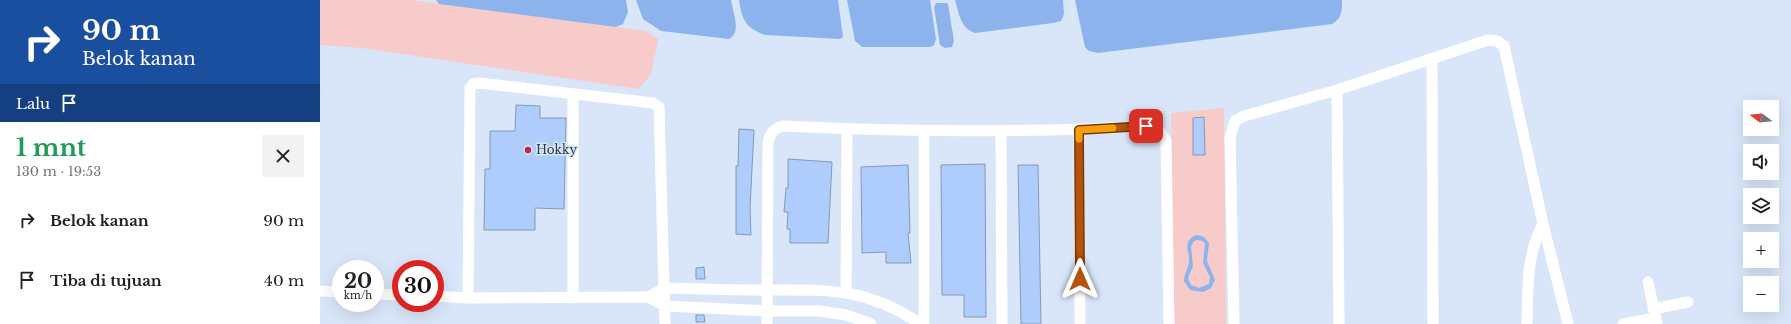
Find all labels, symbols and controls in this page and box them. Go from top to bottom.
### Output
text: 90 m [82,13,160,48]
icon: right [16,16,68,68]
text: Belok kanan [82,48,196,70]
icon: arrive [58,92,80,114]
text: Lalu [16,94,50,113]
north arrow [1743,100,1779,136]
map controls [1743,100,1779,312]
pin [1129,109,1163,143]
icon: arrive [1135,115,1157,137]
text: 1 mnt [16,133,86,162]
button: close [262,135,304,177]
place label: Hokky [536,142,577,157]
button: sound [1743,144,1779,180]
marker: Hokky [523,145,533,155]
text: 130 m · 19:53 [16,163,101,180]
button: layers [1743,188,1779,224]
icon: right [16,209,38,231]
text: Belok kanan [50,211,149,230]
text: 90 m [263,211,304,230]
button: + [1743,232,1779,268]
position arrow [1059,258,1101,300]
speed limit sign: 30 [392,260,444,312]
icon: arrive [16,269,38,291]
text: 20 [344,269,372,293]
text: Tiba di tujuan [50,271,162,290]
text: 40 m [264,271,304,290]
button: − [1743,276,1779,312]
text: km/h [344,289,372,302]

